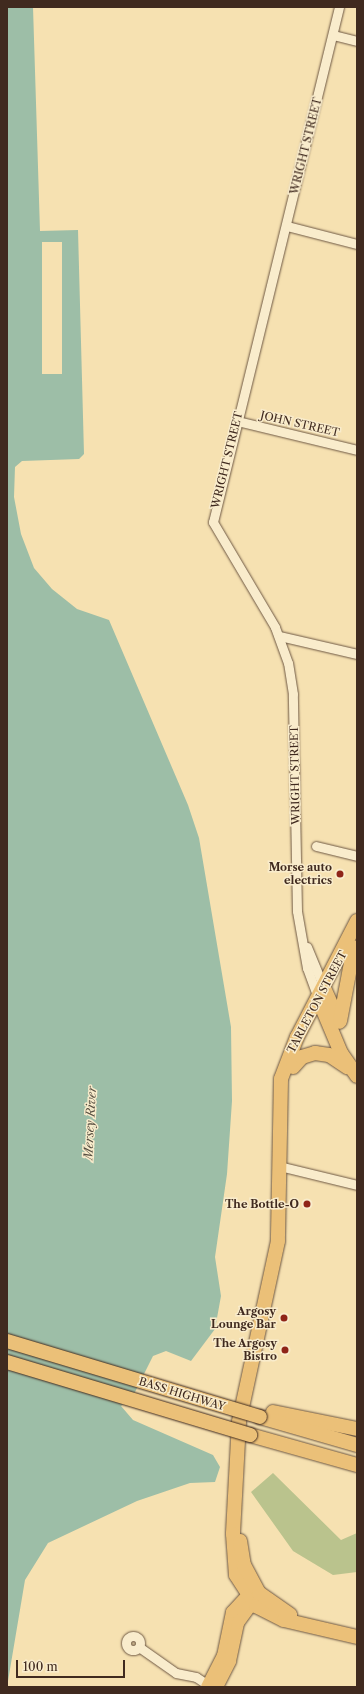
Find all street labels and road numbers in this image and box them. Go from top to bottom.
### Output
street label: WRIGHT STREET [288,96,324,196]
street label: JOHN STREET [259,408,341,440]
street label: WRIGHT STREET [209,410,245,510]
street label: WRIGHT STREET [288,725,302,825]
street label: TARLETON STREET [284,949,350,1055]
street label: BASS HIGHWAY [137,1375,227,1413]

